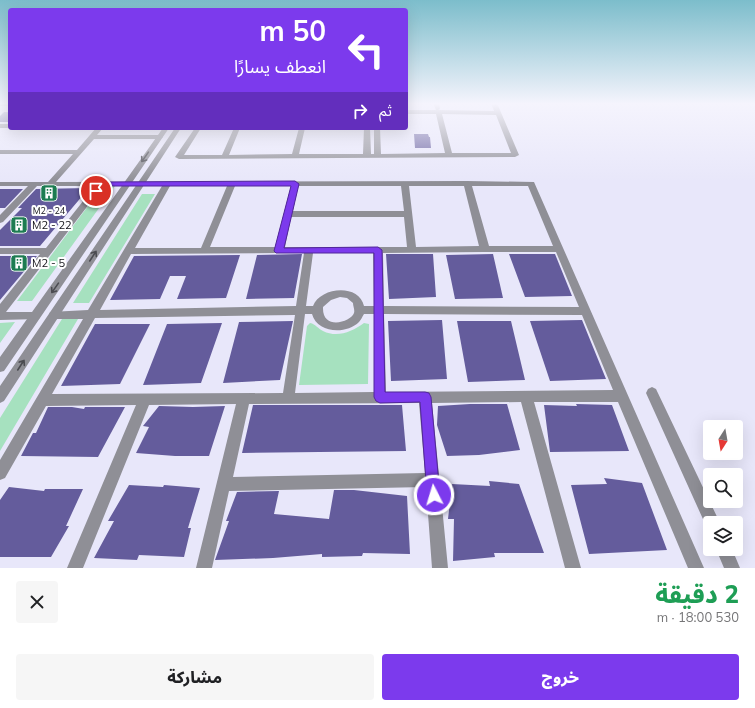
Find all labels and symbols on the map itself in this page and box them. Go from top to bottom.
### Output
one-way arrow [141,152,150,163]
pin [79,174,113,208]
building icon: M2 - 24 [39,183,59,203]
place label: M2 - 24 [33,205,66,216]
building icon: M2 - 22 [9,215,29,235]
place label: M2 - 22 [32,218,72,232]
one-way arrow [89,250,97,262]
building icon: M2 - 5 [9,253,29,273]
place label: M2 - 5 [32,256,65,270]
one-way arrow [51,282,59,293]
one-way arrow [18,359,26,371]
north arrow [703,420,743,460]
position arrow [413,474,455,516]

